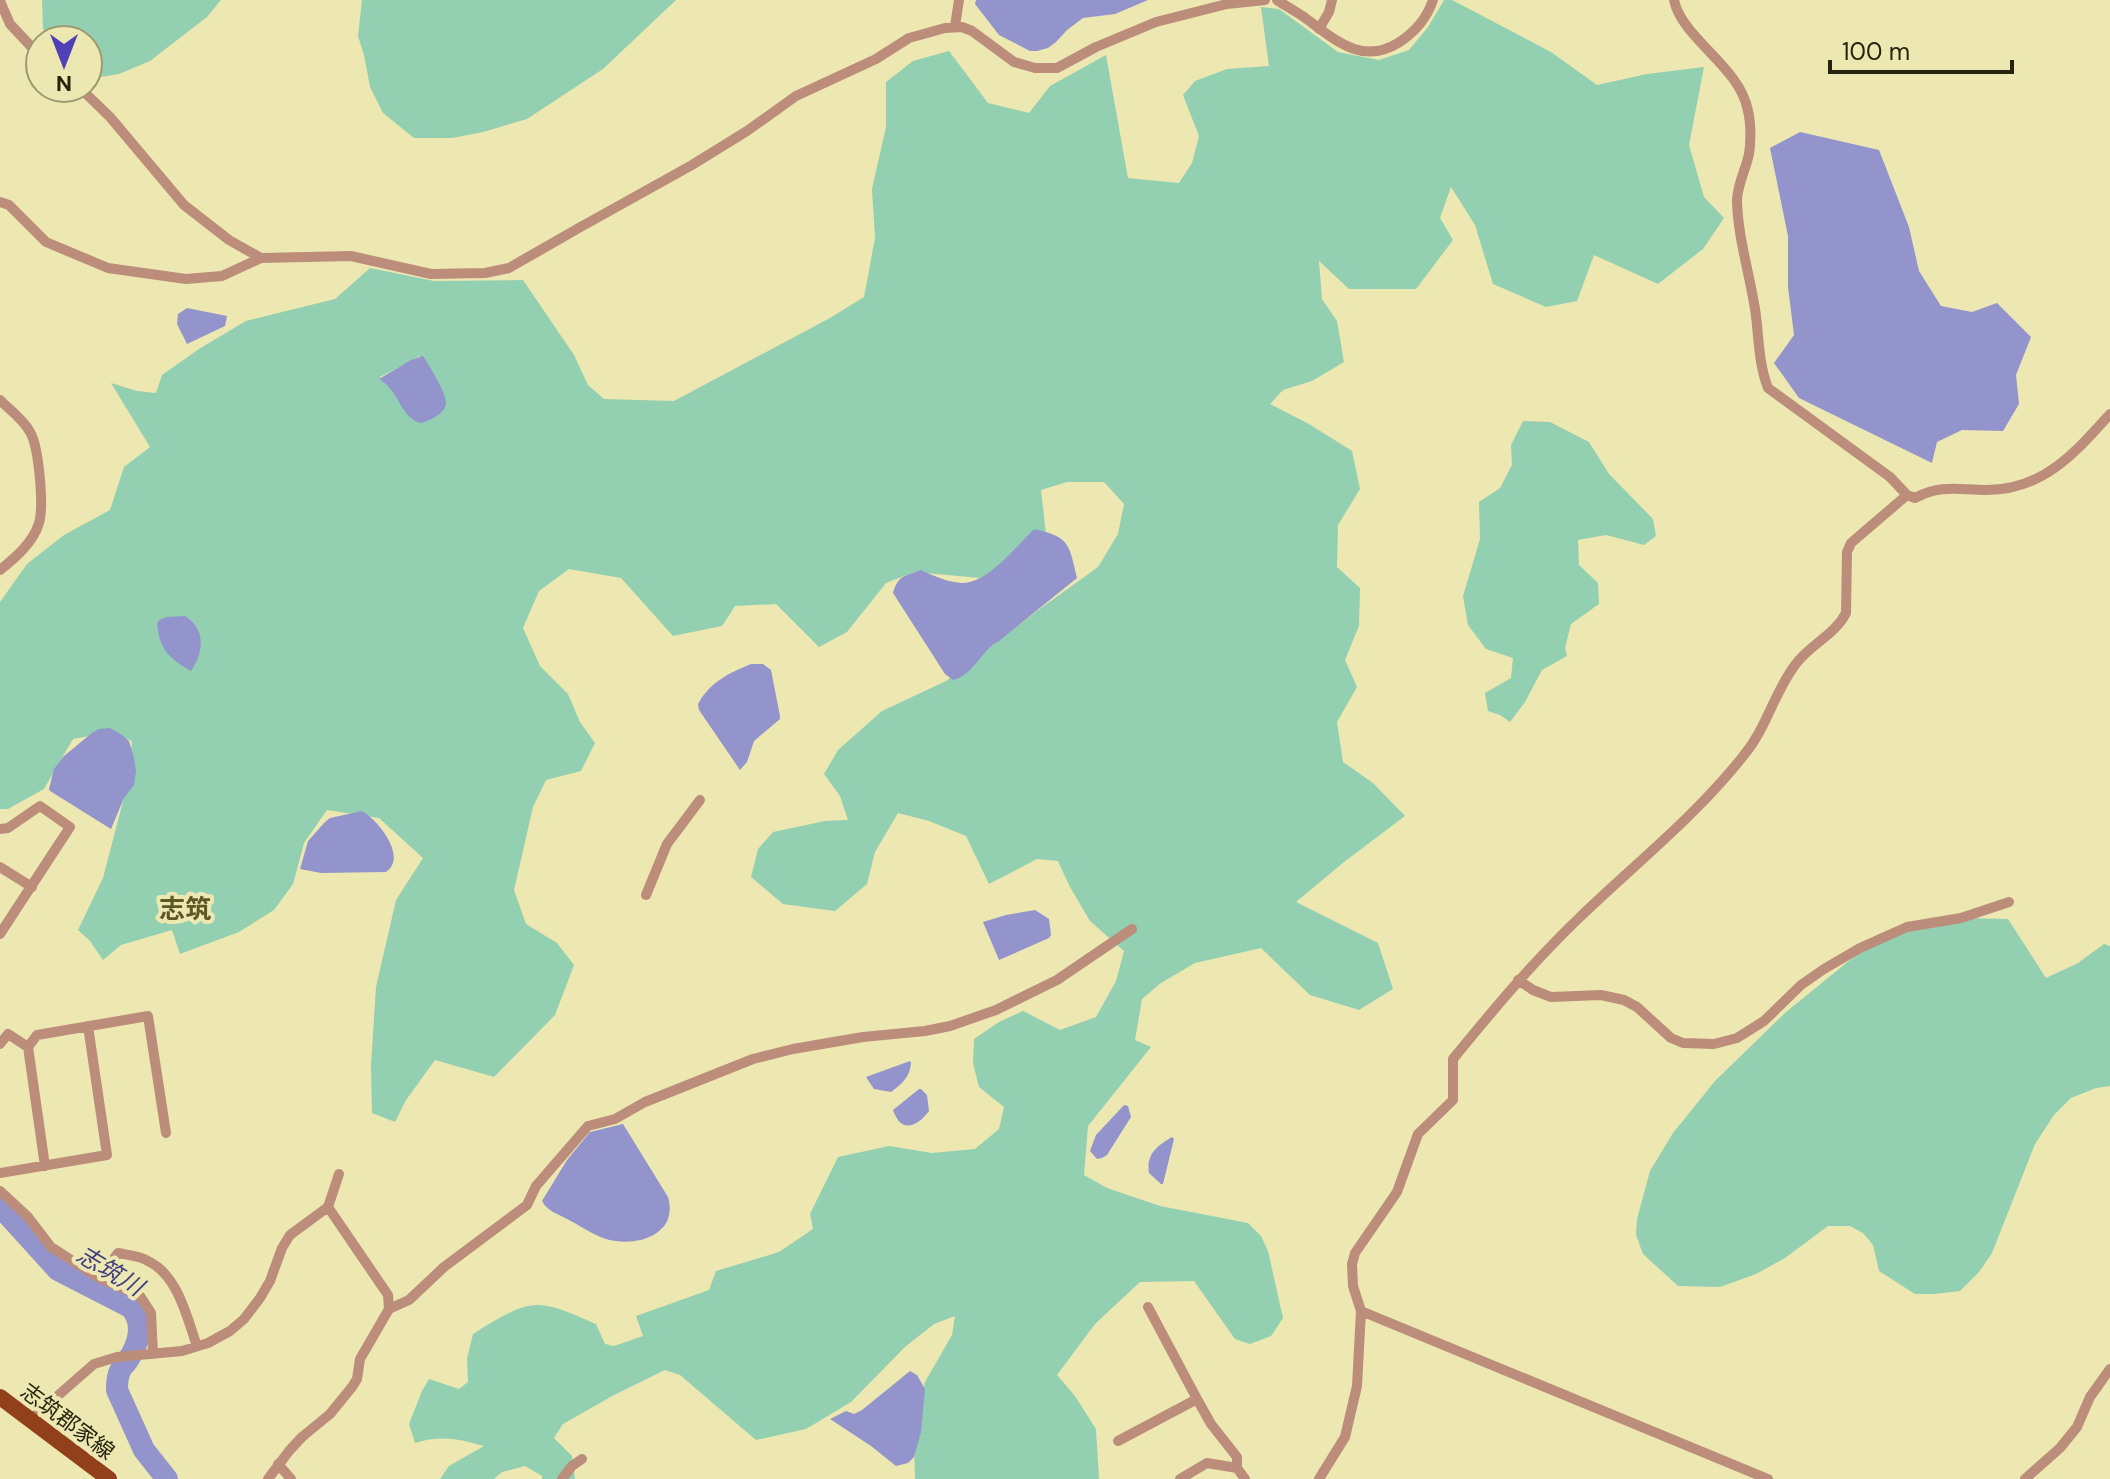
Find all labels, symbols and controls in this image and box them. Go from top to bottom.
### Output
north arrow [24,24,104,104]
scale bar [1830,24,2012,74]
text: 100 m [1842,36,1910,67]
text: N [56,69,72,98]
district label: 志筑 [159,892,211,926]
water label: 志筑川 [71,1239,152,1304]
street label: 志筑郡家線 [15,1377,120,1466]

